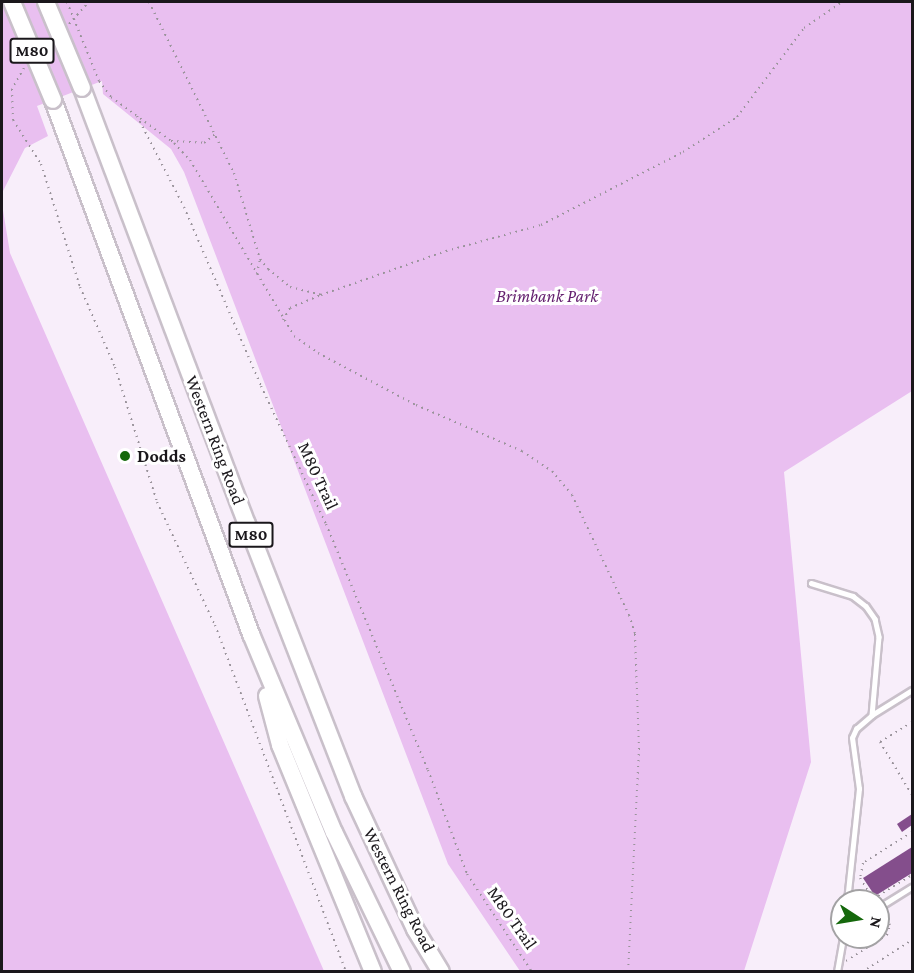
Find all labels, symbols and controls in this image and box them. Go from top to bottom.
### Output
road number: M80 [9,38,54,64]
park label: Brimbank Park [496,285,598,307]
street label: Western Ring Road [180,372,250,508]
street label: M80 Trail [293,439,343,513]
place label: Dodds [137,445,186,467]
marker: Dodds [118,449,132,463]
road number: M80 [228,522,274,548]
street label: Western Ring Road [358,824,440,956]
street label: M80 Trail [483,882,541,954]
north arrow [830,889,890,949]
text: N [867,915,886,930]

